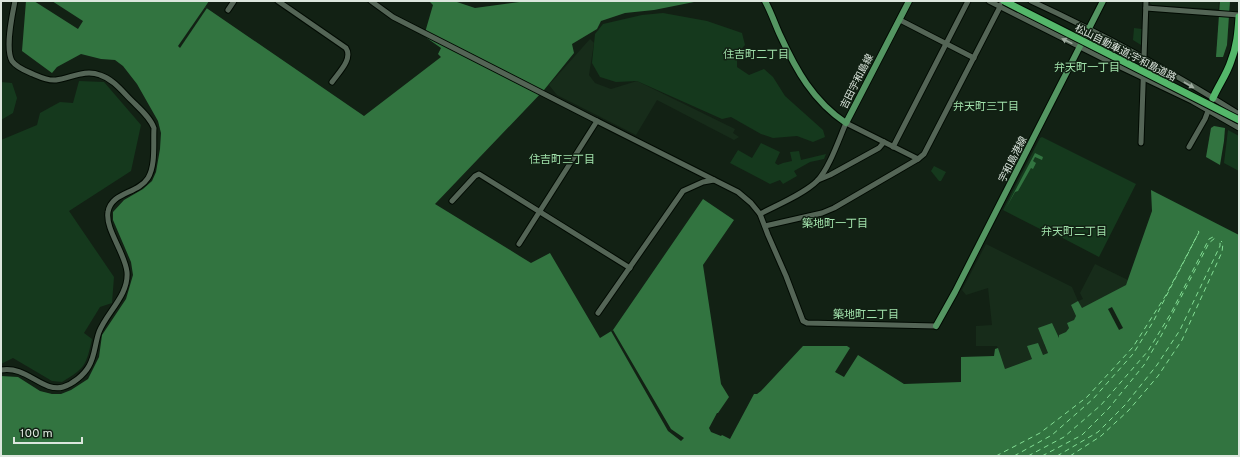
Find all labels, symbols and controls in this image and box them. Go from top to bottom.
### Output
street label: 松山自動車道;宇和島道路 [1072,22,1178,85]
one-way arrow [1061,37,1073,44]
district label: 住吉町二丁目 [723,48,789,62]
street label: 吉田宇和島線 [838,52,877,111]
district label: 弁天町一丁目 [1054,61,1120,75]
one-way arrow [1183,81,1195,88]
district label: 弁天町三丁目 [953,100,1019,114]
street label: 宇和島港線 [996,134,1030,185]
district label: 住吉町三丁目 [529,153,595,167]
district label: 築地町一丁目 [802,217,868,231]
district label: 弁天町二丁目 [1041,225,1107,239]
district label: 築地町二丁目 [833,308,899,322]
scale bar [14,419,82,445]
text: 100 m [20,426,53,442]

